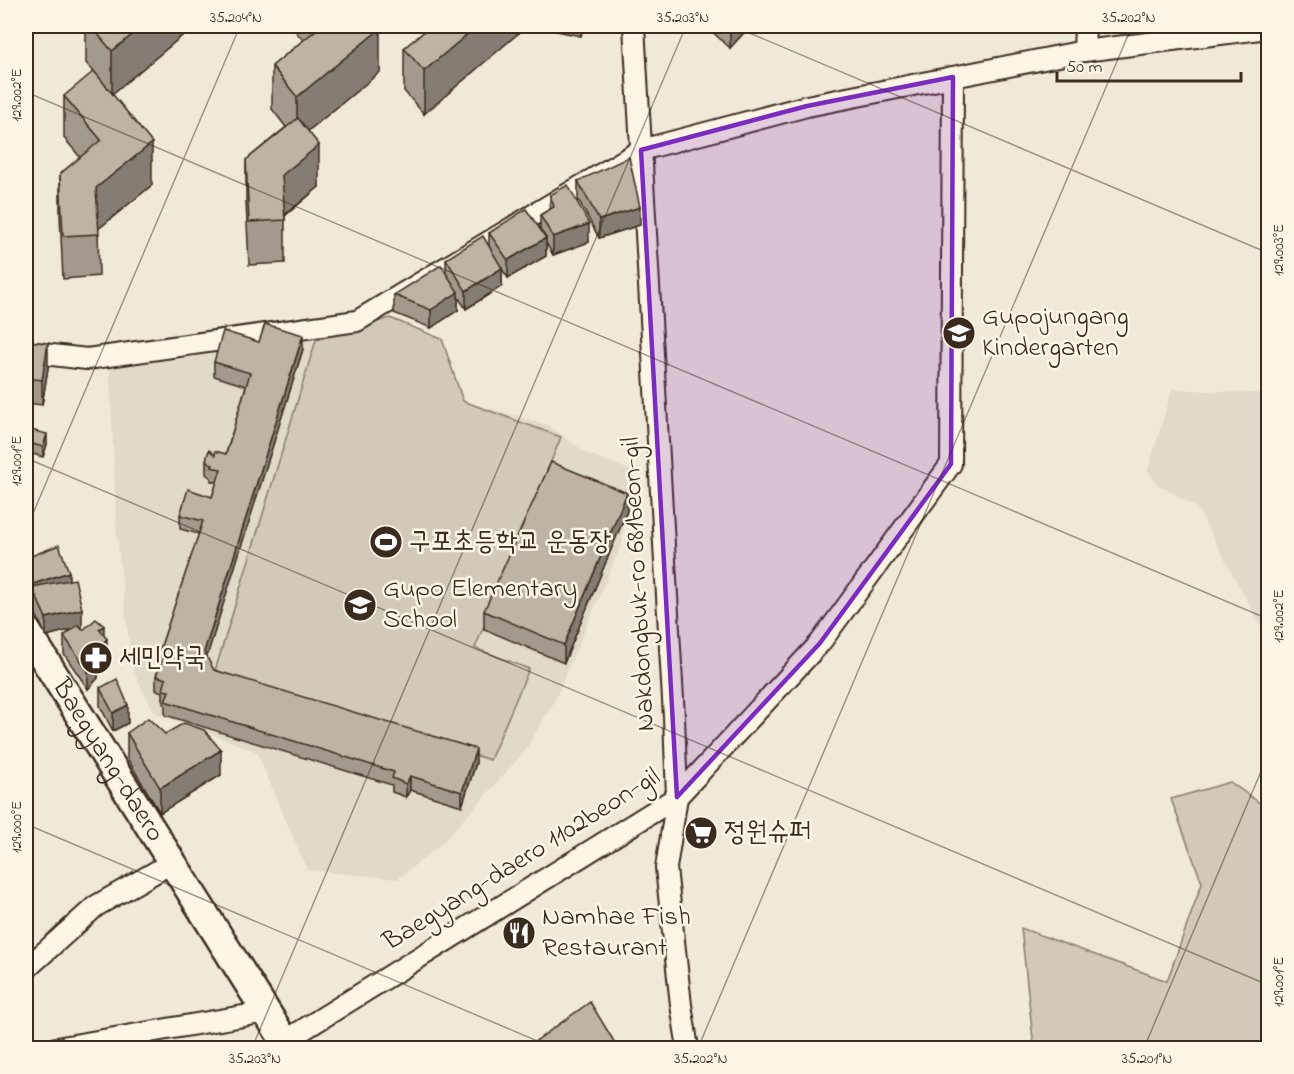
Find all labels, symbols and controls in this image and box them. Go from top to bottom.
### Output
text: 35.204°N [210,7,262,29]
text: 35.203°N [657,7,709,29]
text: 35.202°N [1102,7,1156,29]
scale bar [1057,45,1242,83]
text: 50 m [1066,55,1103,81]
text: 129.002°E [6,68,28,122]
text: 129.003°E [1268,224,1290,276]
place label: Gupojungang Kindergarten [982,298,1129,368]
school or university icon: Gupojungang Kindergarten [941,315,977,351]
text: 129.001°E [6,436,28,486]
street label: Nakdongbuk-ro 681beon-gil [612,436,666,732]
place label: 구포초등학교 운동장 [409,523,612,562]
sports icon: 구포초등학교 운동장 [368,524,404,560]
place label: Gupo Elementary School [383,570,577,640]
school or university icon: Gupo Elementary School [342,587,378,623]
text: 129.002°E [1268,589,1290,643]
place label: 세민약국 [119,639,206,678]
pharmacy icon: 세민약국 [78,640,114,676]
street label: Baegyang-daero [41,670,174,850]
street label: Baegyang-daero 1102beon-gil [375,758,668,962]
text: 129.000°E [6,801,28,853]
place label: 정원슈퍼 [724,814,811,853]
supermarket icon: 정원슈퍼 [683,815,719,851]
place label: Namhae Fish Restaurant [542,898,691,968]
restaurant icon: Namhae Fish Restaurant [501,915,537,951]
text: 129.001°E [1268,957,1290,1007]
text: 35.203°N [229,1048,281,1070]
text: 35.202°N [674,1048,728,1070]
text: 35.201°N [1122,1048,1172,1070]

